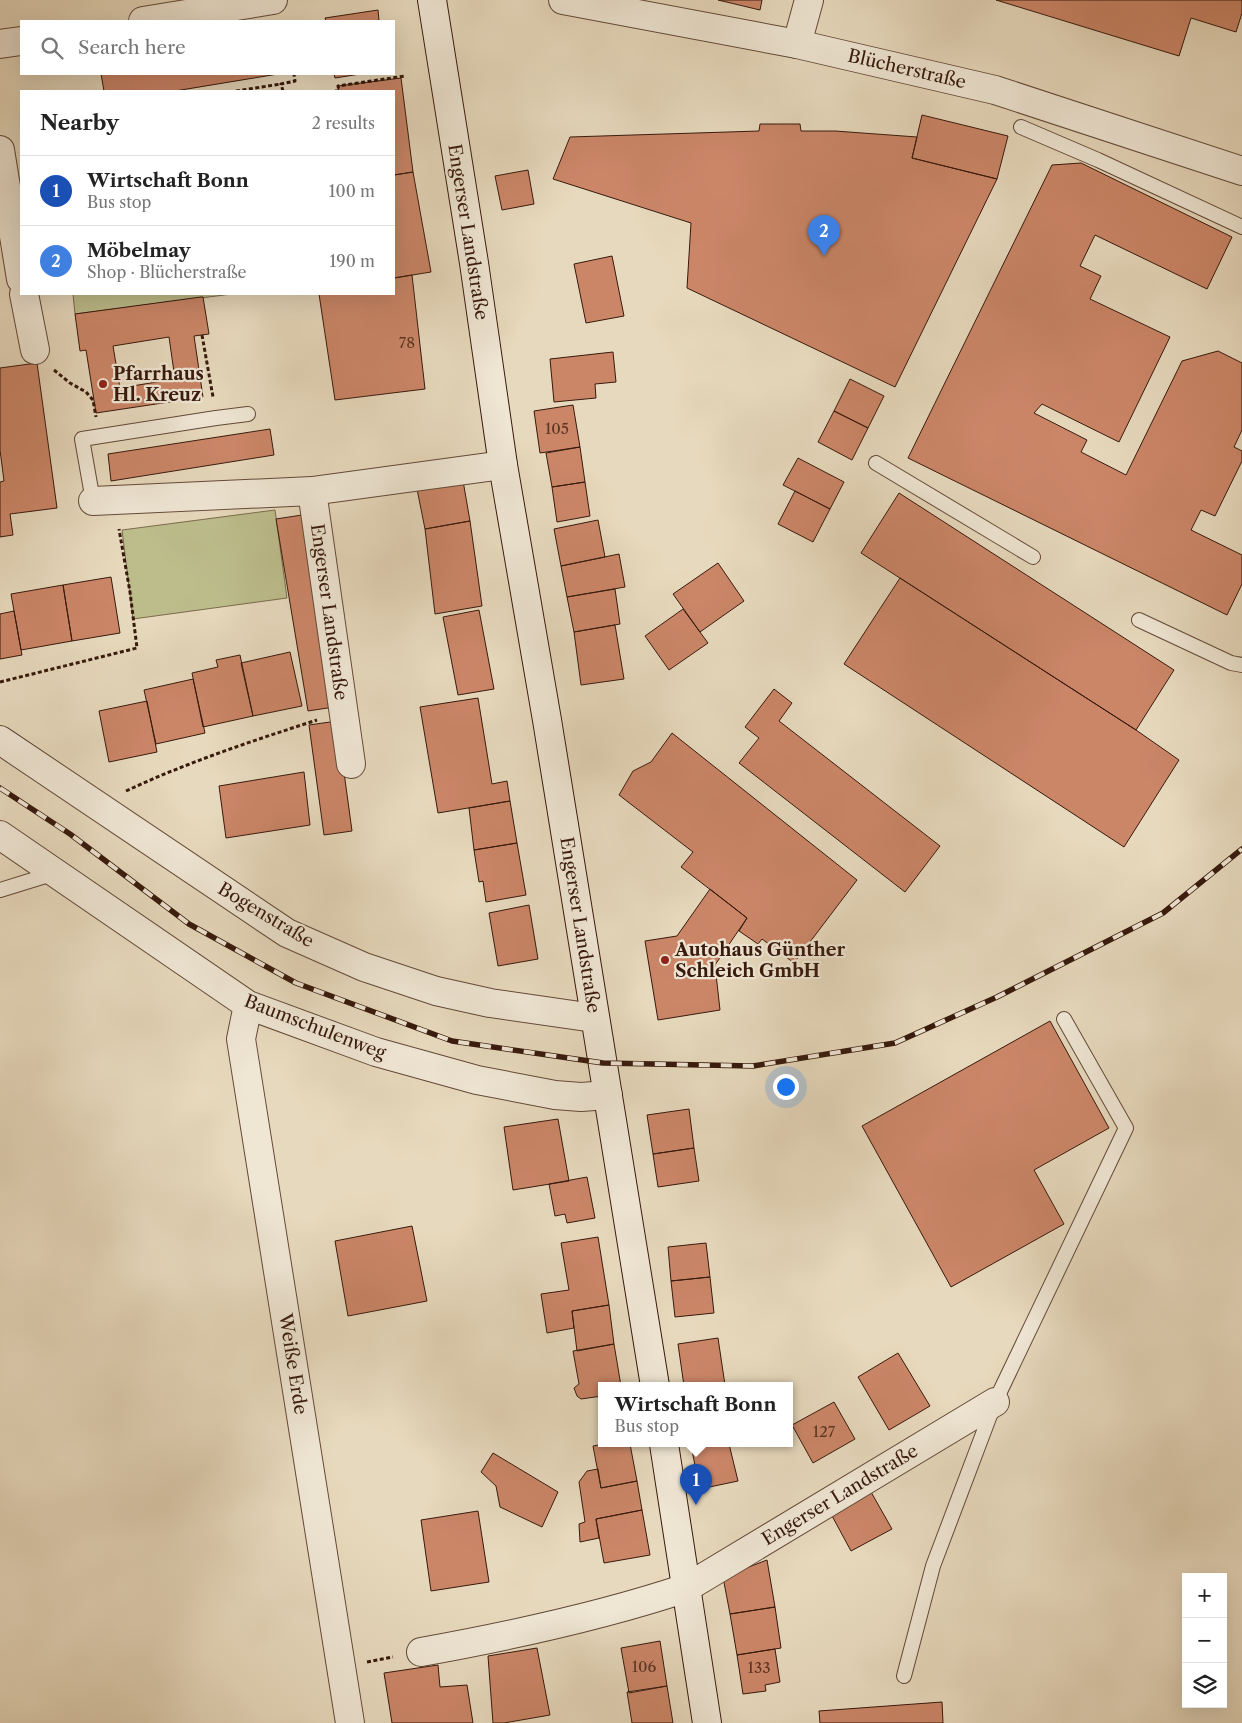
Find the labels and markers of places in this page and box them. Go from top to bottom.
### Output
pin: 2 [808,215,840,256]
place label: Pfarrhaus Hl. Kreuz [113,363,204,406]
marker: Pfarrhaus Hl. Kreuz [97,378,109,390]
place label: Autohaus Günther Schleich GmbH [674,939,846,982]
marker: Autohaus Günther Schleich GmbH [659,954,671,966]
pin: 1 [680,1464,712,1505]

